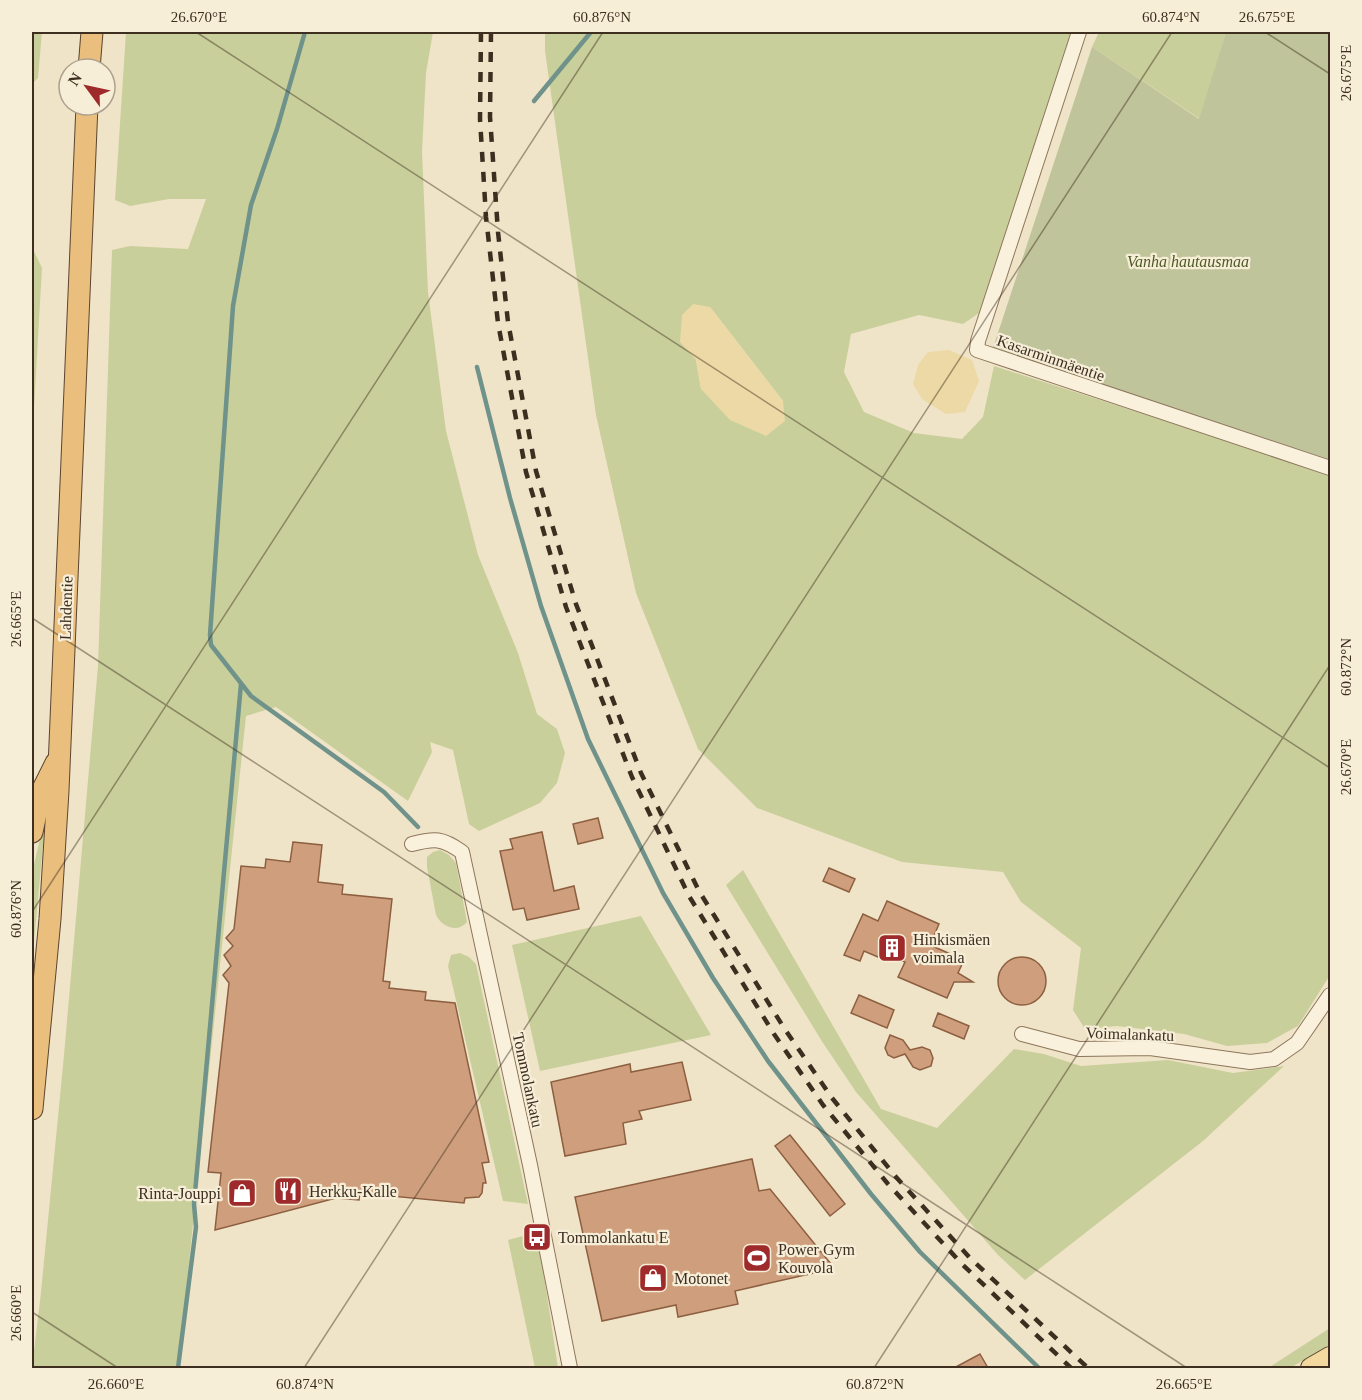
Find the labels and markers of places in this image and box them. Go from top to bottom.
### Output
place label: Hinkismäen voimala [913,931,990,966]
building icon: Hinkismäen voimala [876,932,908,964]
restaurant icon: Herkku-Kalle [272,1175,304,1207]
shop icon: Rinta-Jouppi [226,1177,258,1209]
place label: Herkku-Kalle [309,1183,397,1200]
place label: Rinta-Jouppi [138,1185,222,1203]
bus stop icon: Tommolankatu E [521,1221,553,1253]
place label: Tommolankatu E [558,1229,668,1246]
place label: Power Gym Kouvola [778,1241,855,1276]
sports icon: Power Gym Kouvola [741,1242,773,1274]
shop icon: Motonet [637,1262,669,1294]
place label: Motonet [674,1270,729,1287]

